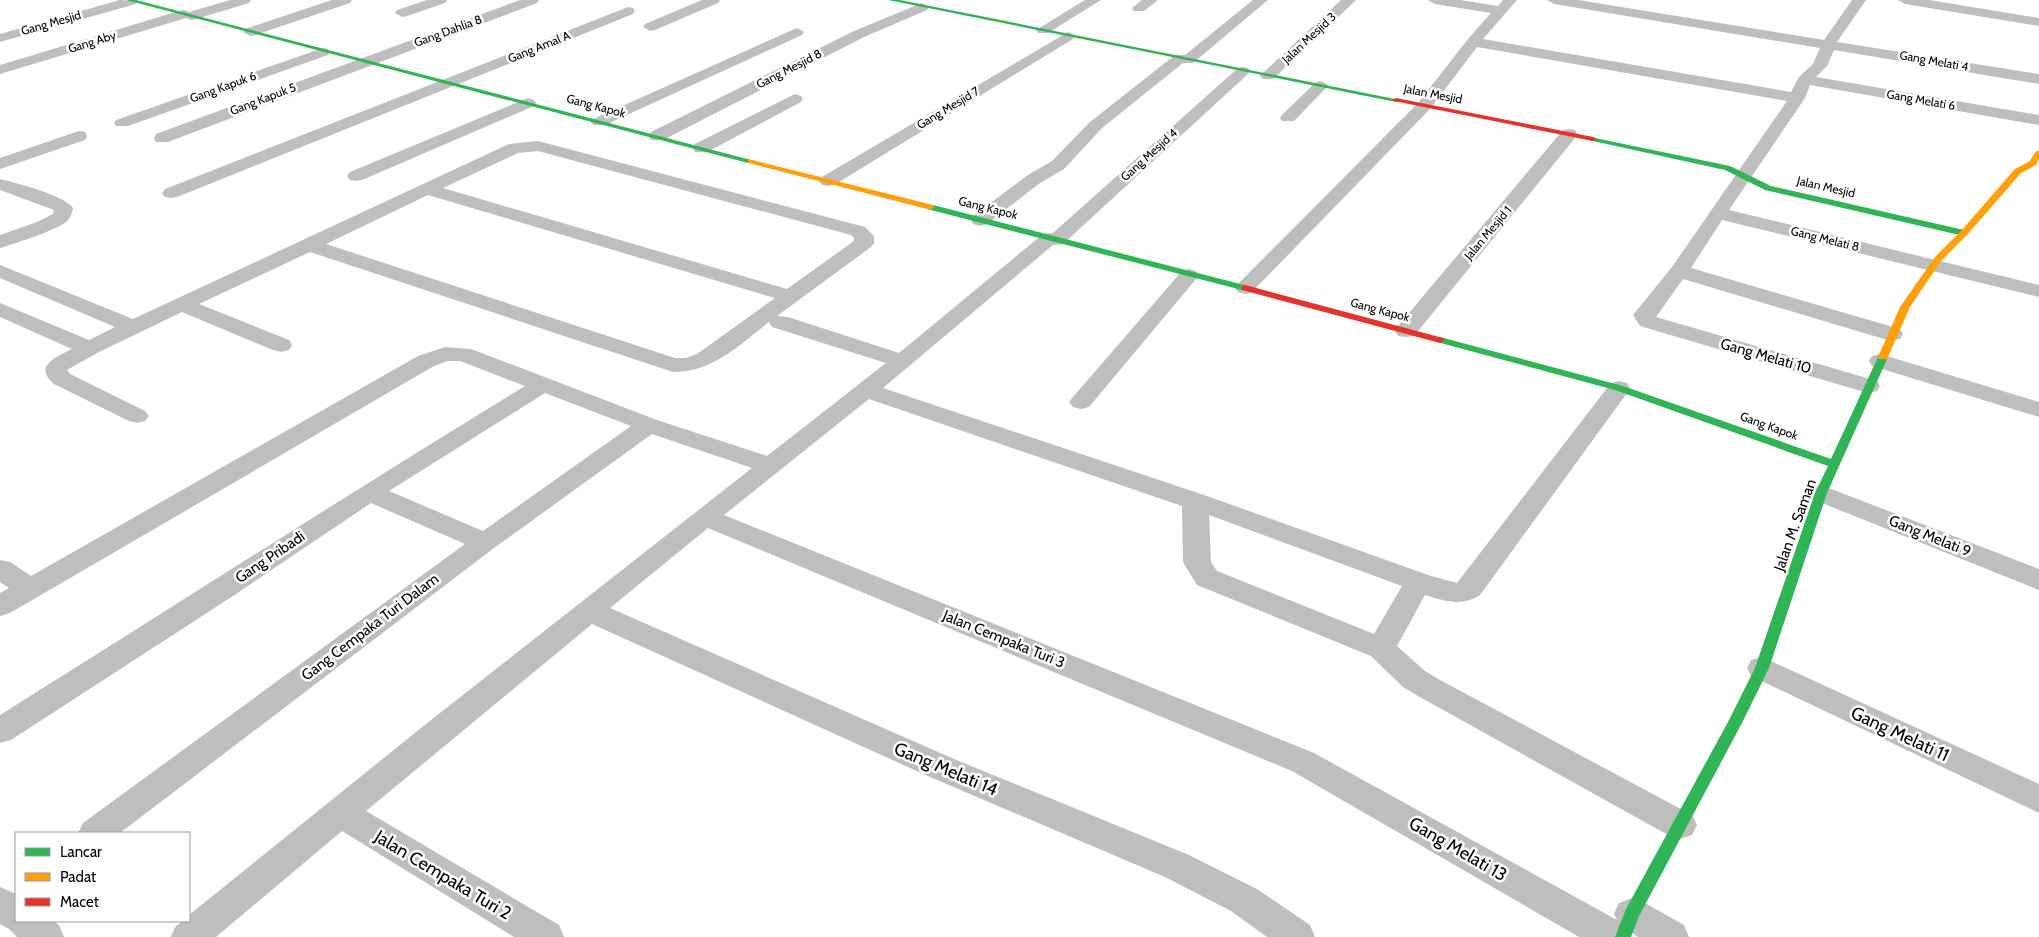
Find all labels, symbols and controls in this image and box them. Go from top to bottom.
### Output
street label: Gang Mesjid [19,7,83,38]
street label: Jalan Mesjid 3 [1278,9,1339,67]
street label: Gang Dahlia 8 [412,11,484,50]
street label: Gang Aby [66,27,118,56]
street label: Gang Amal A [505,27,573,66]
street label: Gang Mesjid 8 [753,46,824,91]
street label: Gang Melati 4 [1898,47,1970,74]
street label: Gang Kapuk 6 [188,68,258,105]
street label: Gang Kapuk 5 [228,79,298,118]
street label: Jalan Mesjid [1402,80,1464,107]
street label: Gang Mesjid 7 [914,83,982,132]
street label: Gang Melati 6 [1886,86,1957,113]
street label: Gang Kapok [565,90,628,121]
street label: Gang Mesjid 4 [1117,125,1180,184]
street label: Jalan Mesjid [1795,172,1857,200]
street label: Gang Kapok [957,193,1020,222]
street label: Jalan Mesjid 1 [1460,203,1515,263]
street label: Gang Melati 8 [1789,223,1861,254]
street label: Gang Kapok [1349,294,1412,325]
street label: Gang Melati 10 [1718,334,1814,378]
street label: Gang Kapok [1738,408,1801,443]
street label: Jalan M. Saman [1770,476,1820,574]
street label: Gang Melati 9 [1886,511,1974,561]
street label: Gang Pribadi [232,527,308,587]
street label: Gang Cempaka Turi Dalam [298,570,442,684]
street label: Jalan Cempaka Turi 3 [939,606,1068,672]
street label: Gang Melati 11 [1847,702,1953,766]
street label: Gang Melati 14 [891,737,1001,801]
street label: Gang Melati 13 [1405,812,1511,886]
street label: Jalan Cempaka Turi 2 [370,825,515,925]
legend [15,832,190,922]
text: Lancar [60,843,102,861]
text: Padat [60,868,96,886]
text: Macet [60,893,99,911]

